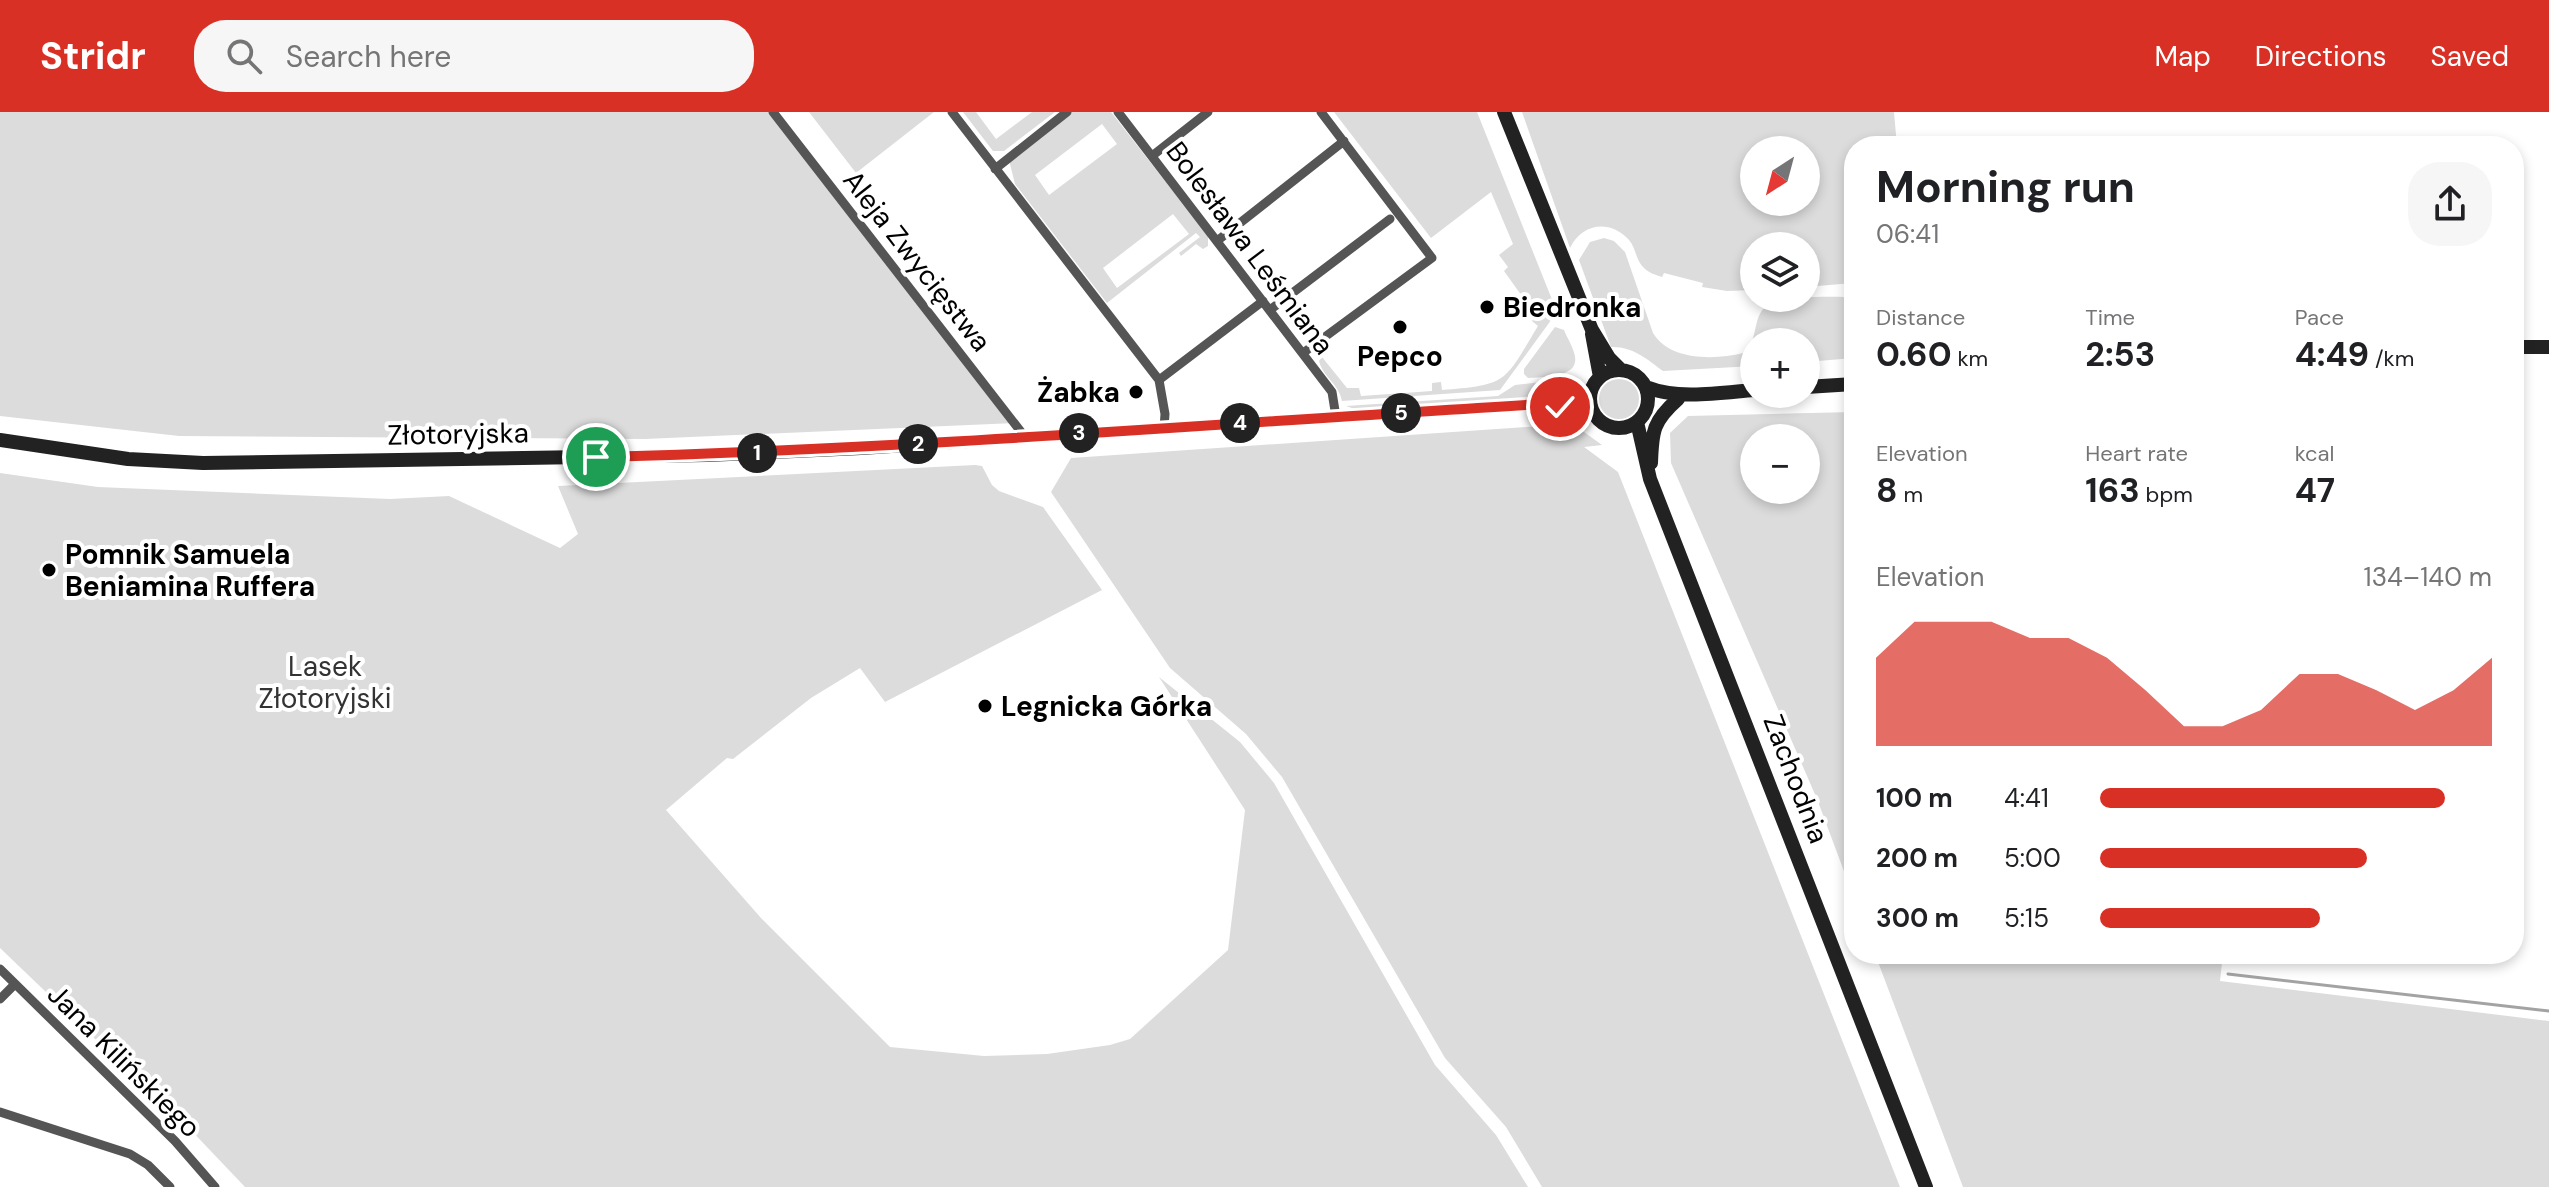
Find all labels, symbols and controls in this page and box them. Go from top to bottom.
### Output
search box [194,20,754,92]
text: Stridr [40,31,146,81]
icon: search [222,34,266,78]
text: Search here [286,37,451,76]
text: Map [2154,38,2211,75]
text: Directions [2255,38,2387,75]
text: Saved [2431,38,2509,75]
street label: Bolesława Leśmiana [1158,134,1342,362]
north arrow [1740,136,1820,216]
map controls [1740,136,1820,504]
text: Morning run [1876,158,2135,216]
button: share [2408,162,2492,246]
street label: Aleja Zwycięstwa [835,163,999,359]
text: 06:41 [1876,217,1939,251]
button: layers [1740,232,1820,312]
place label: Biedronka [1503,289,1641,326]
marker: Biedronka [1478,298,1496,316]
text: Distance [1876,303,1965,332]
text: Time [2085,303,2135,332]
text: Pace [2295,303,2344,332]
marker: Pepco [1391,318,1409,336]
button: + [1740,328,1820,408]
text: 0.60 [1876,332,1952,377]
text: 2:53 [2085,332,2155,377]
text: 4:49 [2295,332,2369,377]
place label: Pepco [1357,338,1443,375]
text: km [1952,344,1988,373]
text: /km [2369,344,2414,373]
pin [1526,373,1594,441]
place label: Żabka [1037,374,1120,411]
marker: Żabka [1127,383,1145,401]
icon: check [1538,385,1582,429]
pin: 5 [1381,393,1421,433]
text: 5 [1394,398,1408,427]
pin: 4 [1220,403,1260,443]
text: 4 [1233,408,1247,437]
pin: 3 [1059,413,1099,453]
street label: Złotoryjska [387,414,529,454]
text: 3 [1072,418,1086,447]
pin [562,423,630,491]
pin: 2 [898,424,938,464]
button: − [1740,424,1820,504]
text: 2 [912,429,924,458]
pin: 1 [737,433,777,473]
icon: arrive [574,435,618,479]
text: 1 [753,438,761,467]
text: Elevation [1876,439,1968,468]
text: Heart rate [2085,439,2188,468]
text: kcal [2295,439,2334,468]
text: 8 [1876,468,1898,513]
text: 163 [2085,468,2140,513]
text: 47 [2295,468,2335,513]
text: m [1898,480,1923,509]
text: bpm [2140,480,2193,509]
place label: Pomnik Samuela Beniamina Ruffera [65,536,315,605]
text: Elevation [1876,560,1984,594]
text: 134–140 m [2364,560,2492,594]
marker: Pomnik Samuela Beniamina Ruffera [40,561,58,579]
park label: Lasek Złotoryjski [258,648,392,717]
place label: Legnicka Górka [1001,688,1212,725]
marker: Legnicka Górka [976,697,994,715]
street label: Zachodnia [1755,709,1837,849]
text: 100 m [1876,781,1953,815]
text: 4:41 [2004,781,2049,815]
text: 200 m [1876,841,1958,875]
text: 5:00 [2004,841,2061,875]
text: 300 m [1876,901,1959,935]
text: 5:15 [2004,901,2049,935]
street label: Jana Kilińskiego [39,976,209,1146]

